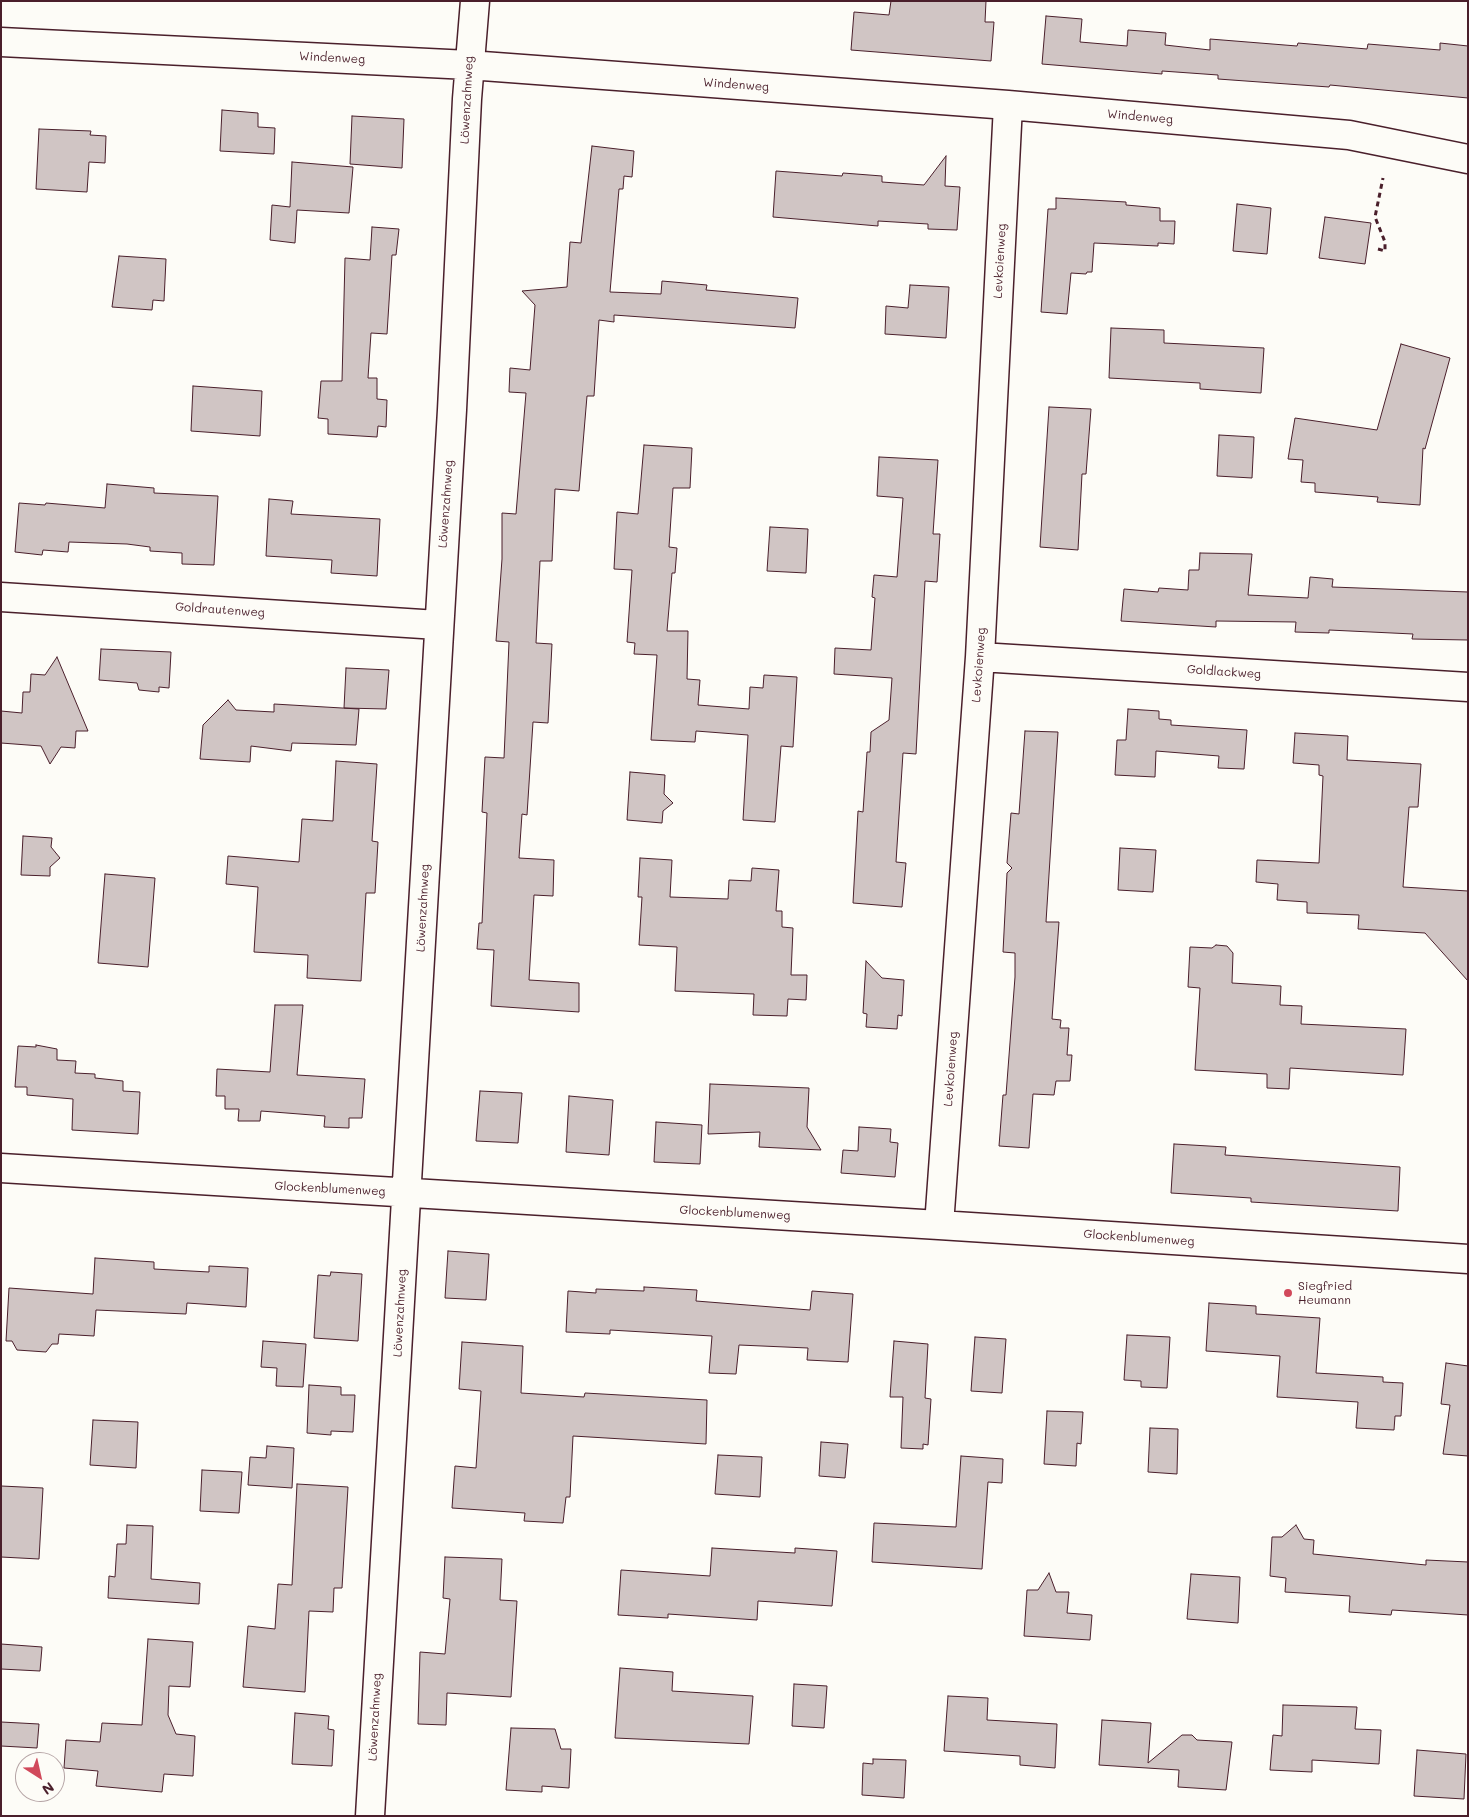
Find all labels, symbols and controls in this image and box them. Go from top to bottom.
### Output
street label: Windenweg [299,49,365,67]
street label: Löwenzahnweg [458,56,476,144]
street label: Windenweg [702,76,770,94]
street label: Windenweg [1106,107,1174,127]
street label: Levkoienweg [991,223,1009,299]
street label: Löwenzahnweg [436,460,456,548]
street label: Goldrautenweg [175,600,265,620]
street label: Levkoienweg [969,627,989,703]
street label: Goldlackweg [1186,662,1262,682]
street label: Löwenzahnweg [414,864,432,952]
street label: Levkoienweg [941,1031,961,1107]
street label: Glockenblumenweg [274,1179,386,1199]
street label: Glockenblumenweg [679,1203,791,1223]
street label: Glockenblumenweg [1083,1227,1195,1249]
street label: Löwenzahnweg [391,1269,409,1357]
place label: Siegfried Heumann [1298,1279,1352,1307]
marker: Siegfried Heumann [1282,1287,1294,1299]
street label: Löwenzahnweg [366,1673,384,1761]
north arrow [15,1752,65,1802]
text: N [39,1778,58,1800]

